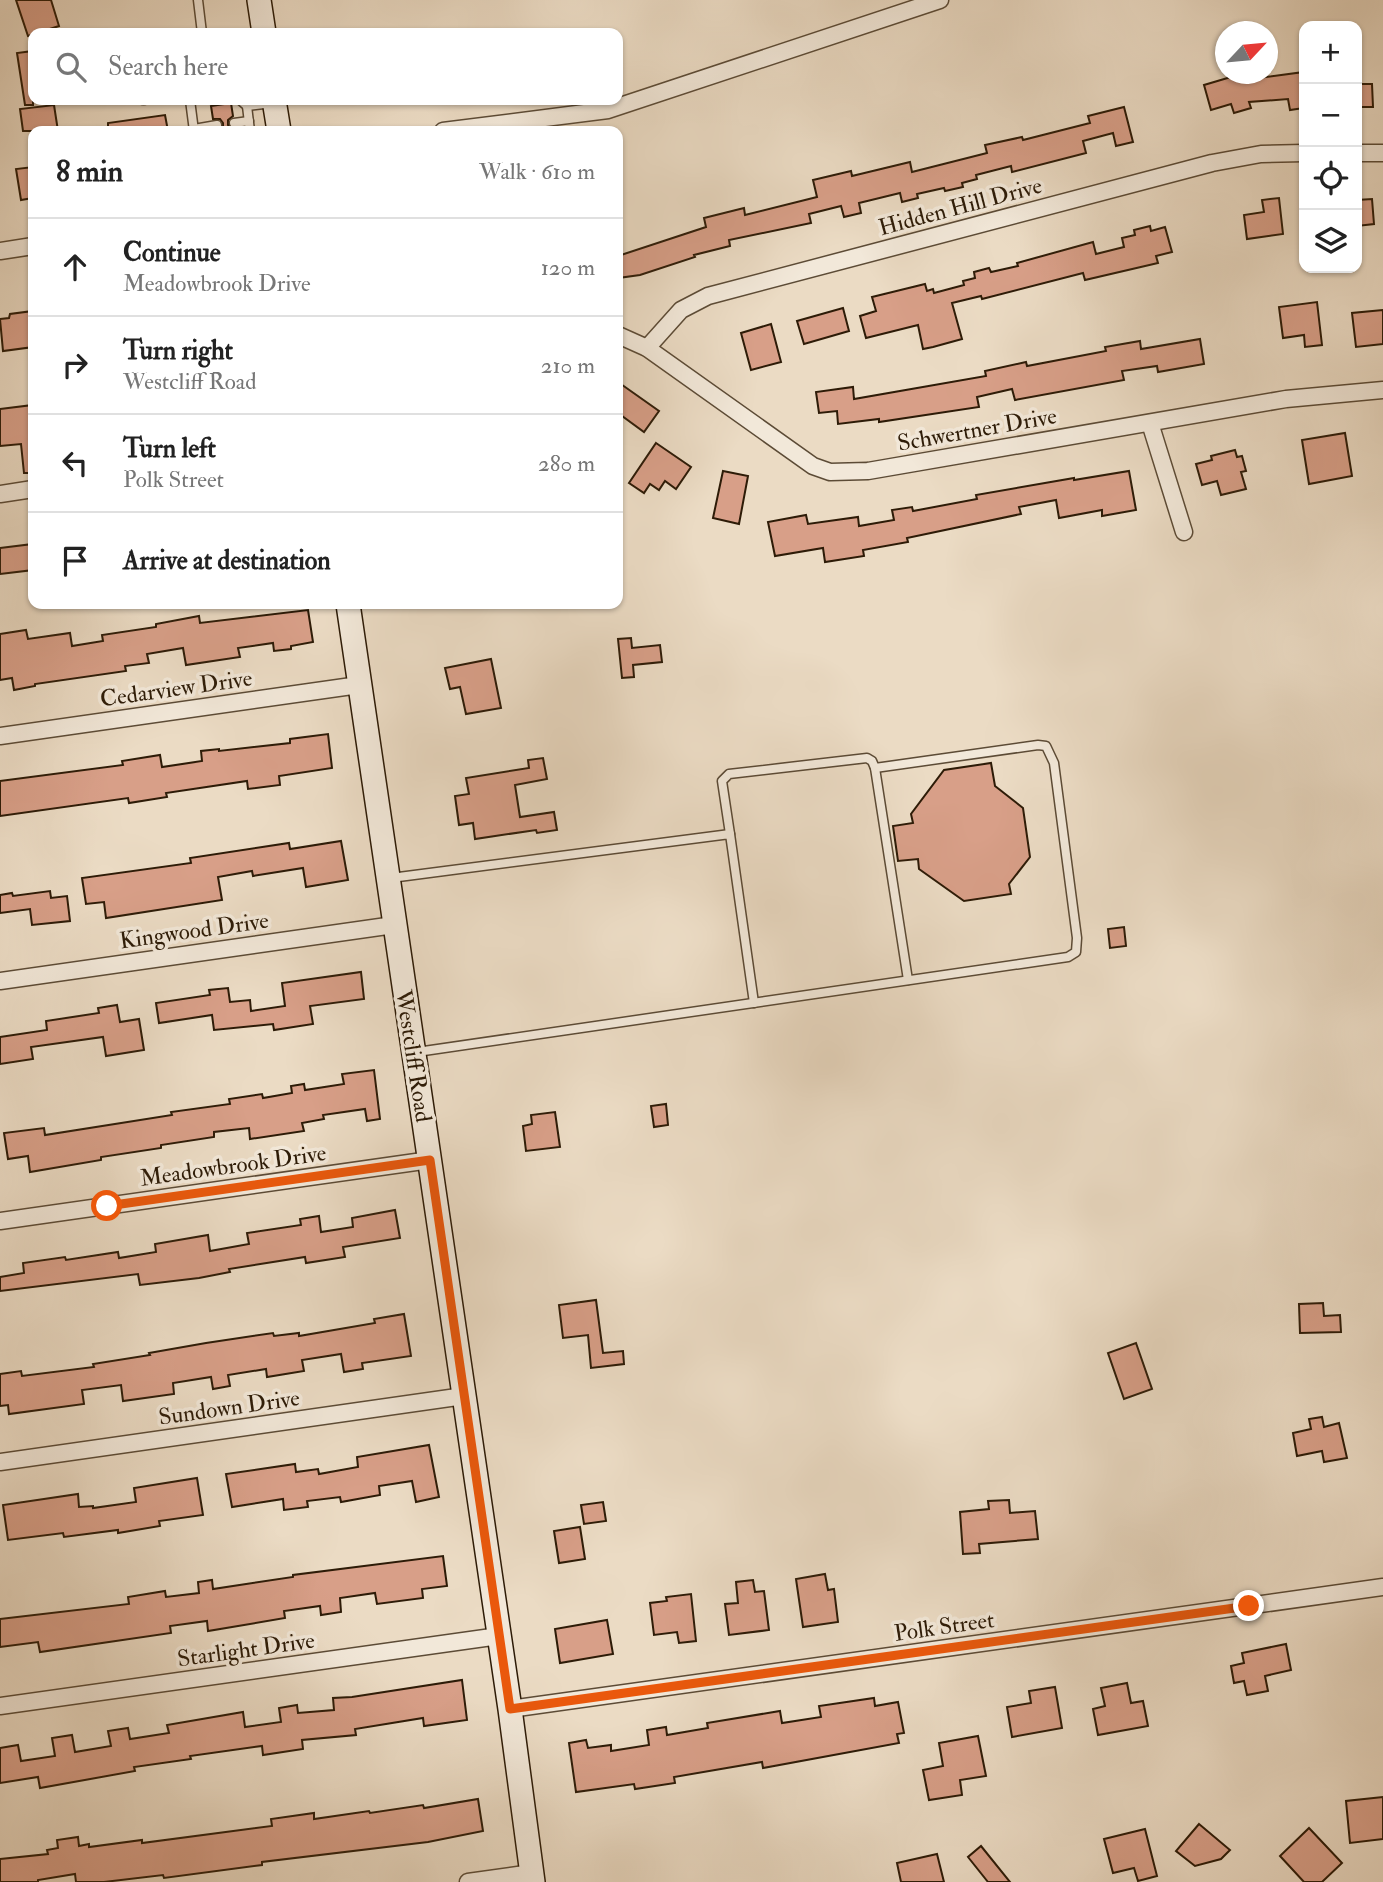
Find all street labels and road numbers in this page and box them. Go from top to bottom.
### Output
street label: Hidden Hill Drive [875,171,1045,242]
street label: Schwertner Drive [895,401,1059,458]
street label: Cedarview Drive [98,663,254,714]
street label: Kingwood Drive [118,906,271,955]
street label: Westcliff Road [389,987,438,1124]
street label: Meadowbrook Drive [138,1138,328,1193]
street label: Sundown Drive [157,1383,302,1432]
street label: Polk Street [892,1605,996,1648]
street label: Starlight Drive [176,1625,317,1673]

